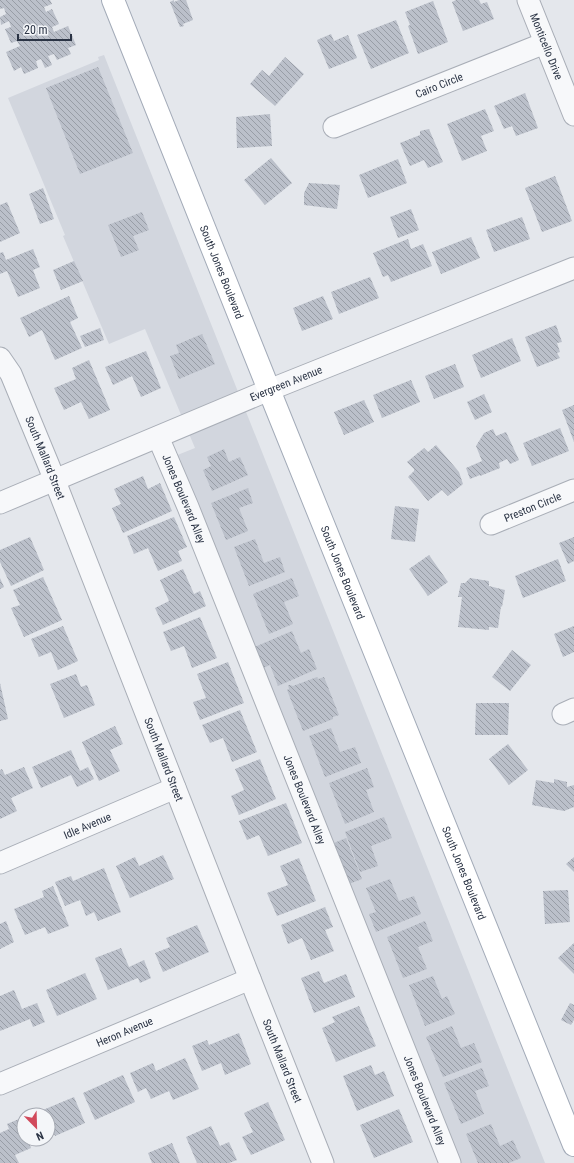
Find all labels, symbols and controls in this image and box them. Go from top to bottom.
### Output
street label: Monticello Drive [527,12,565,82]
scale bar [18,16,71,42]
text: 20 m [24,23,48,37]
street label: Cairo Circle [413,70,465,101]
street label: South Jones Boulevard [197,224,246,321]
street label: Evergreen Avenue [248,363,324,404]
street label: South Mallard Street [22,414,67,502]
street label: Jones Boulevard Alley [159,452,208,546]
street label: Preston Circle [502,490,563,525]
street label: South Jones Boulevard [318,524,367,621]
street label: South Mallard Street [141,716,186,803]
street label: Jones Boulevard Alley [281,753,328,847]
street label: Idle Avenue [62,810,113,842]
street label: South Jones Boulevard [439,825,488,922]
street label: Heron Avenue [94,1015,155,1050]
street label: South Mallard Street [260,1017,304,1105]
street label: Jones Boulevard Alley [401,1054,448,1148]
north arrow [16,1107,56,1147]
text: N [34,1128,45,1143]

